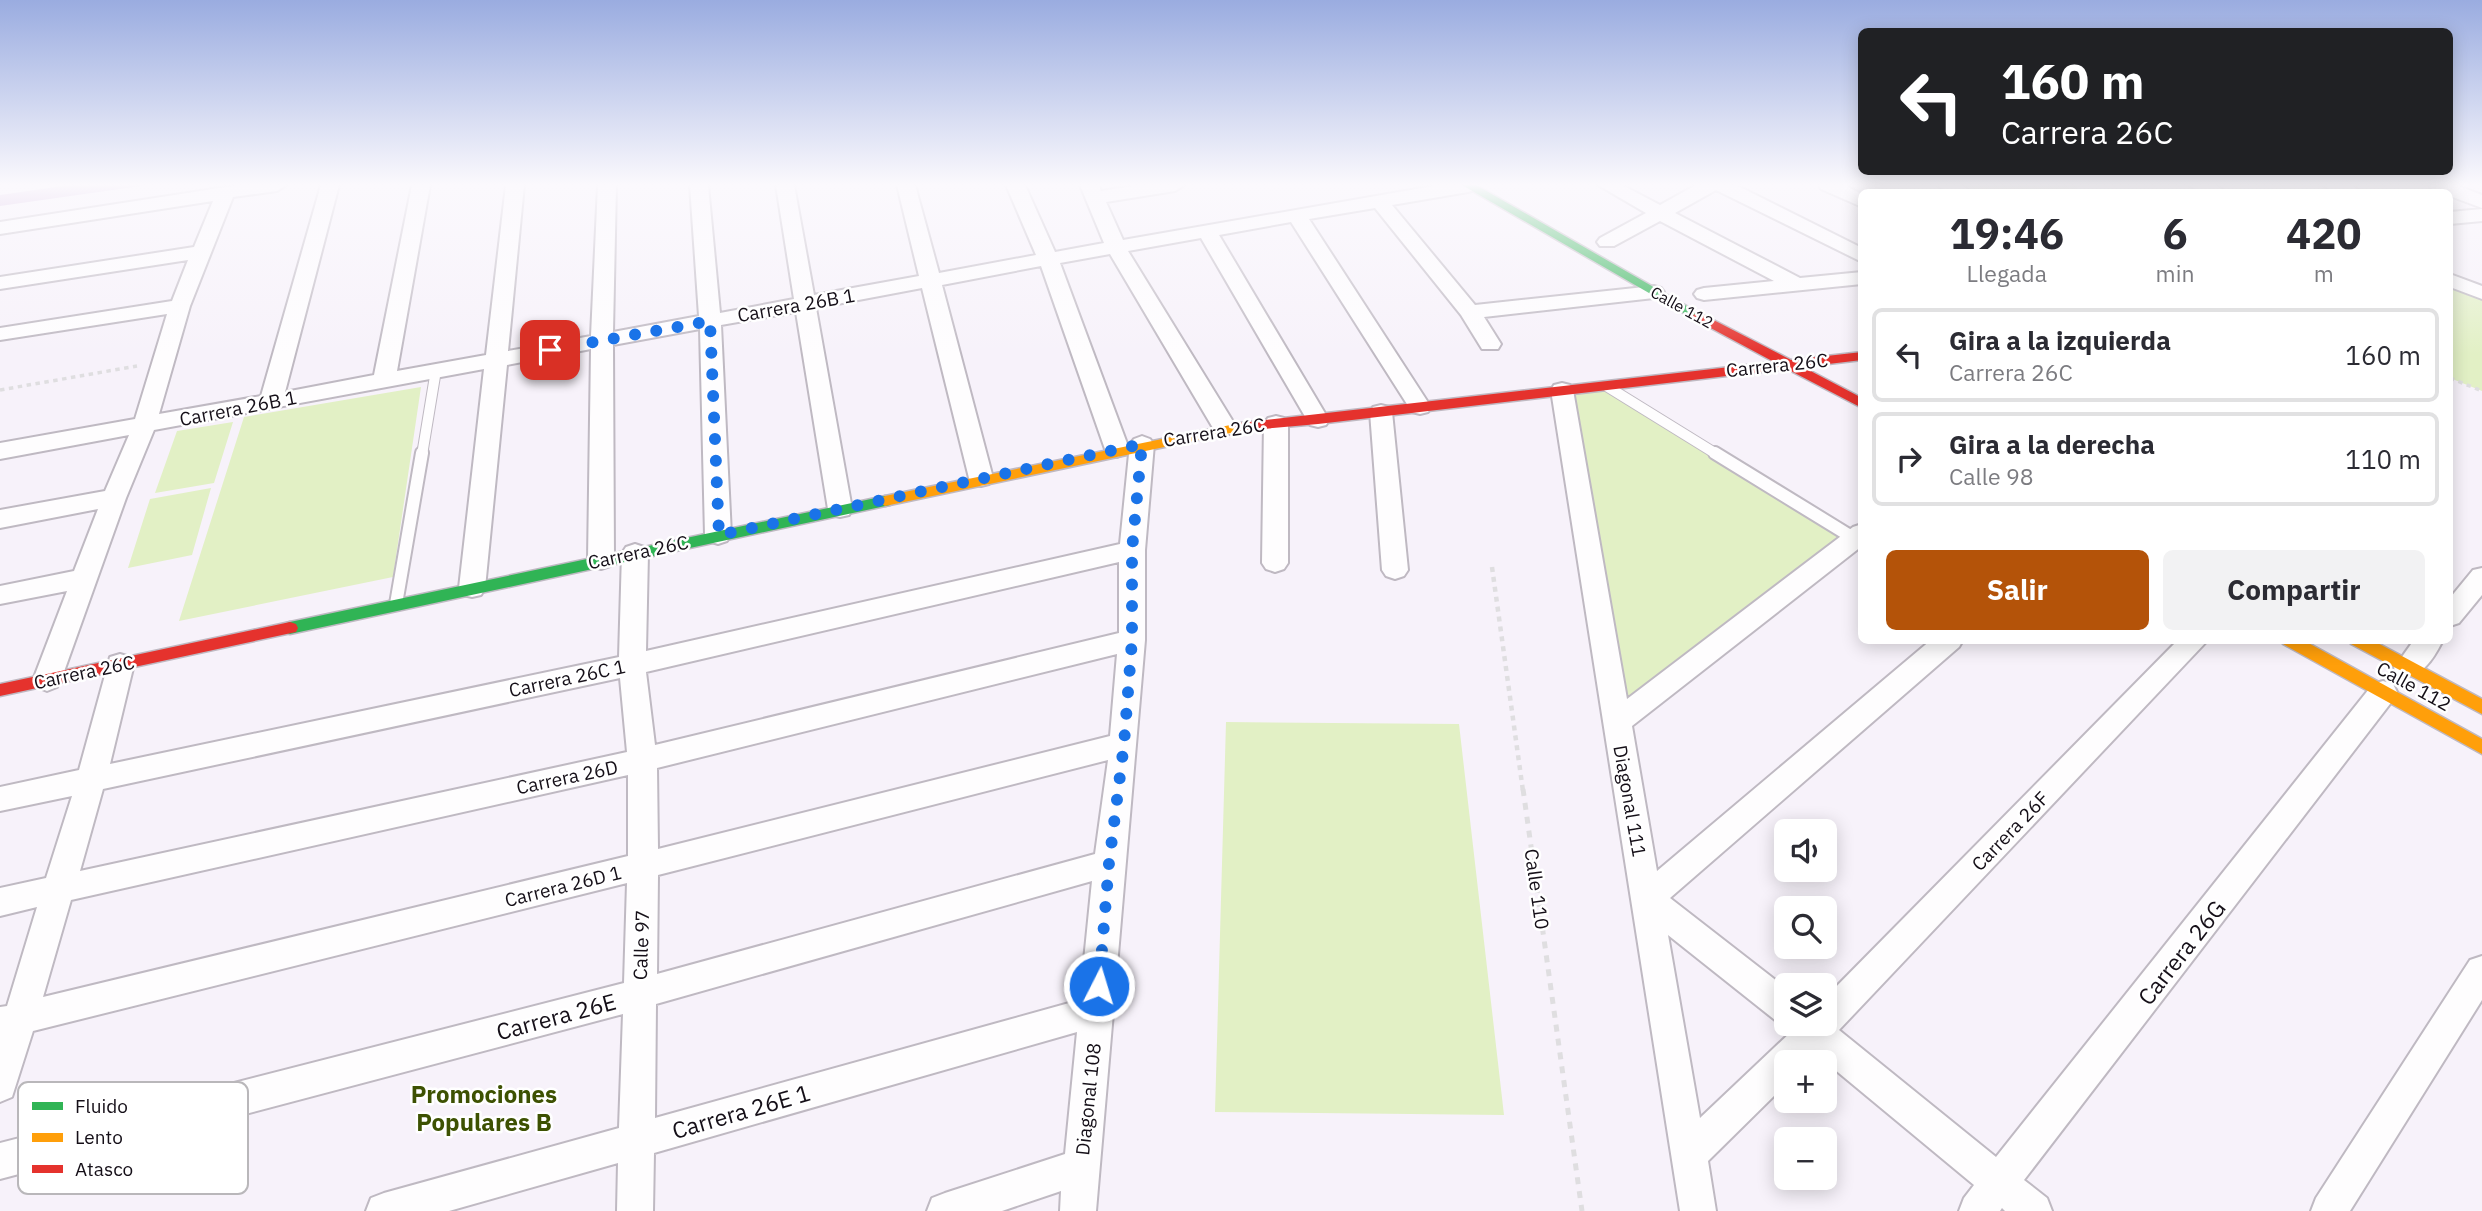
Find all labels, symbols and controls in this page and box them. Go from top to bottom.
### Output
text: 160 m [2001,49,2145,112]
icon: left [1886,56,1977,147]
text: Carrera 26C [2001,111,2173,153]
text: 19:46 [1949,206,2064,261]
text: 6 [2162,206,2188,261]
text: 420 [2286,206,2362,261]
text: Llegada [1967,258,2047,288]
text: min [2156,258,2194,288]
text: m [2314,258,2334,288]
street label: Calle 112 [1647,282,1717,332]
street label: Carrera 26B 1 [735,283,857,327]
pin [520,320,580,380]
text: Gira a la izquierda [1949,323,2171,357]
icon: arrive [531,331,569,369]
icon: left [1890,336,1928,374]
text: 160 m [2345,338,2421,372]
street label: Carrera 26C [1725,348,1829,382]
text: Carrera 26C [1949,357,2073,387]
street label: Carrera 26B 1 [177,385,299,431]
street label: Carrera 26C [1162,412,1267,452]
text: Gira a la derecha [1949,427,2155,461]
icon: right [1890,440,1928,478]
text: 110 m [2345,442,2421,476]
text: Calle 98 [1949,461,2034,491]
street label: Carrera 26C [585,530,691,574]
button: Salir [1886,550,2149,630]
button: Compartir [2163,550,2425,630]
street label: Carrera 26C [31,650,137,694]
street label: Carrera 26C 1 [507,654,627,702]
street label: Calle 112 [2373,656,2455,716]
street label: Diagonal 111 [1608,743,1652,859]
street label: Carrera 26D [514,755,620,799]
street label: Carrera 26F [1966,786,2054,876]
map controls [1774,819,1837,1190]
button: sound [1774,819,1837,882]
street label: Calle 110 [1519,847,1555,931]
street label: Carrera 26D 1 [502,860,624,912]
street label: Carrera 26G [2131,893,2231,1011]
button: search [1774,896,1837,959]
street label: Calle 97 [628,910,654,980]
position arrow [1062,949,1136,1023]
button: layers [1774,973,1837,1036]
street label: Carrera 26E [493,986,619,1046]
street label: Diagonal 108 [1070,1042,1106,1156]
button: + [1774,1050,1837,1113]
street label: Carrera 26E 1 [668,1077,814,1145]
district label: Promociones Populares B [411,1078,557,1138]
legend [18,1082,248,1194]
text: Fluido [75,1094,128,1118]
text: Lento [75,1125,123,1149]
button: − [1774,1127,1837,1190]
text: Atasco [75,1157,133,1181]

